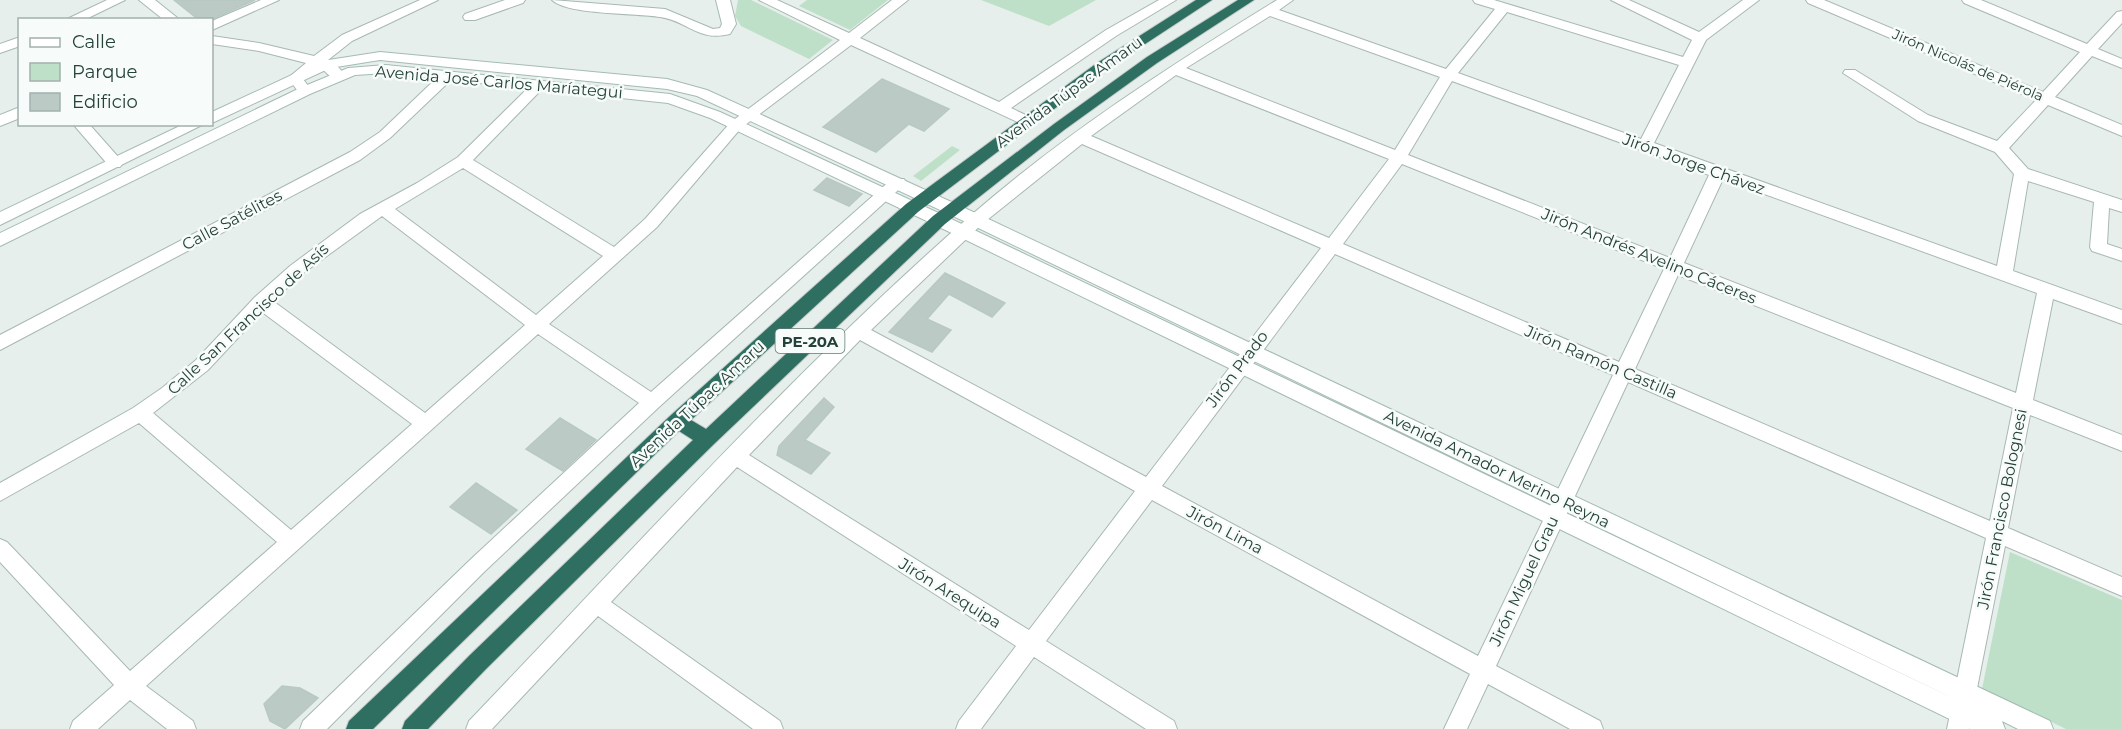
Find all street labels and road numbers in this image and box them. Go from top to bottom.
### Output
street label: Jirón Nicolás de Piérola [1889,25,2046,105]
street label: Avenida Túpac Amaru [992,32,1146,152]
street label: Avenida José Carlos Maríategui [374,62,624,102]
street label: Jirón Jorge Chávez [1619,129,1768,199]
street label: Calle Satélites [179,186,285,254]
street label: Jirón Andrés Avelino Cáceres [1538,204,1759,308]
street label: Calle San Francisco de Asís [163,239,333,399]
street label: Jirón Ramón Castilla [1521,321,1680,403]
street label: Jirón Prado [1201,327,1272,412]
road number: PE-20A [776,329,844,353]
street label: Avenida Túpac Amaru [626,337,768,471]
street label: Avenida Amador Merino Reyna [1381,406,1613,532]
street label: Jirón Francisco Bolognesi [1973,407,2031,612]
street label: Jirón Lima [1183,501,1266,558]
street label: Jirón Miguel Grau [1485,513,1562,650]
street label: Jirón Arequipa [894,553,1005,632]

